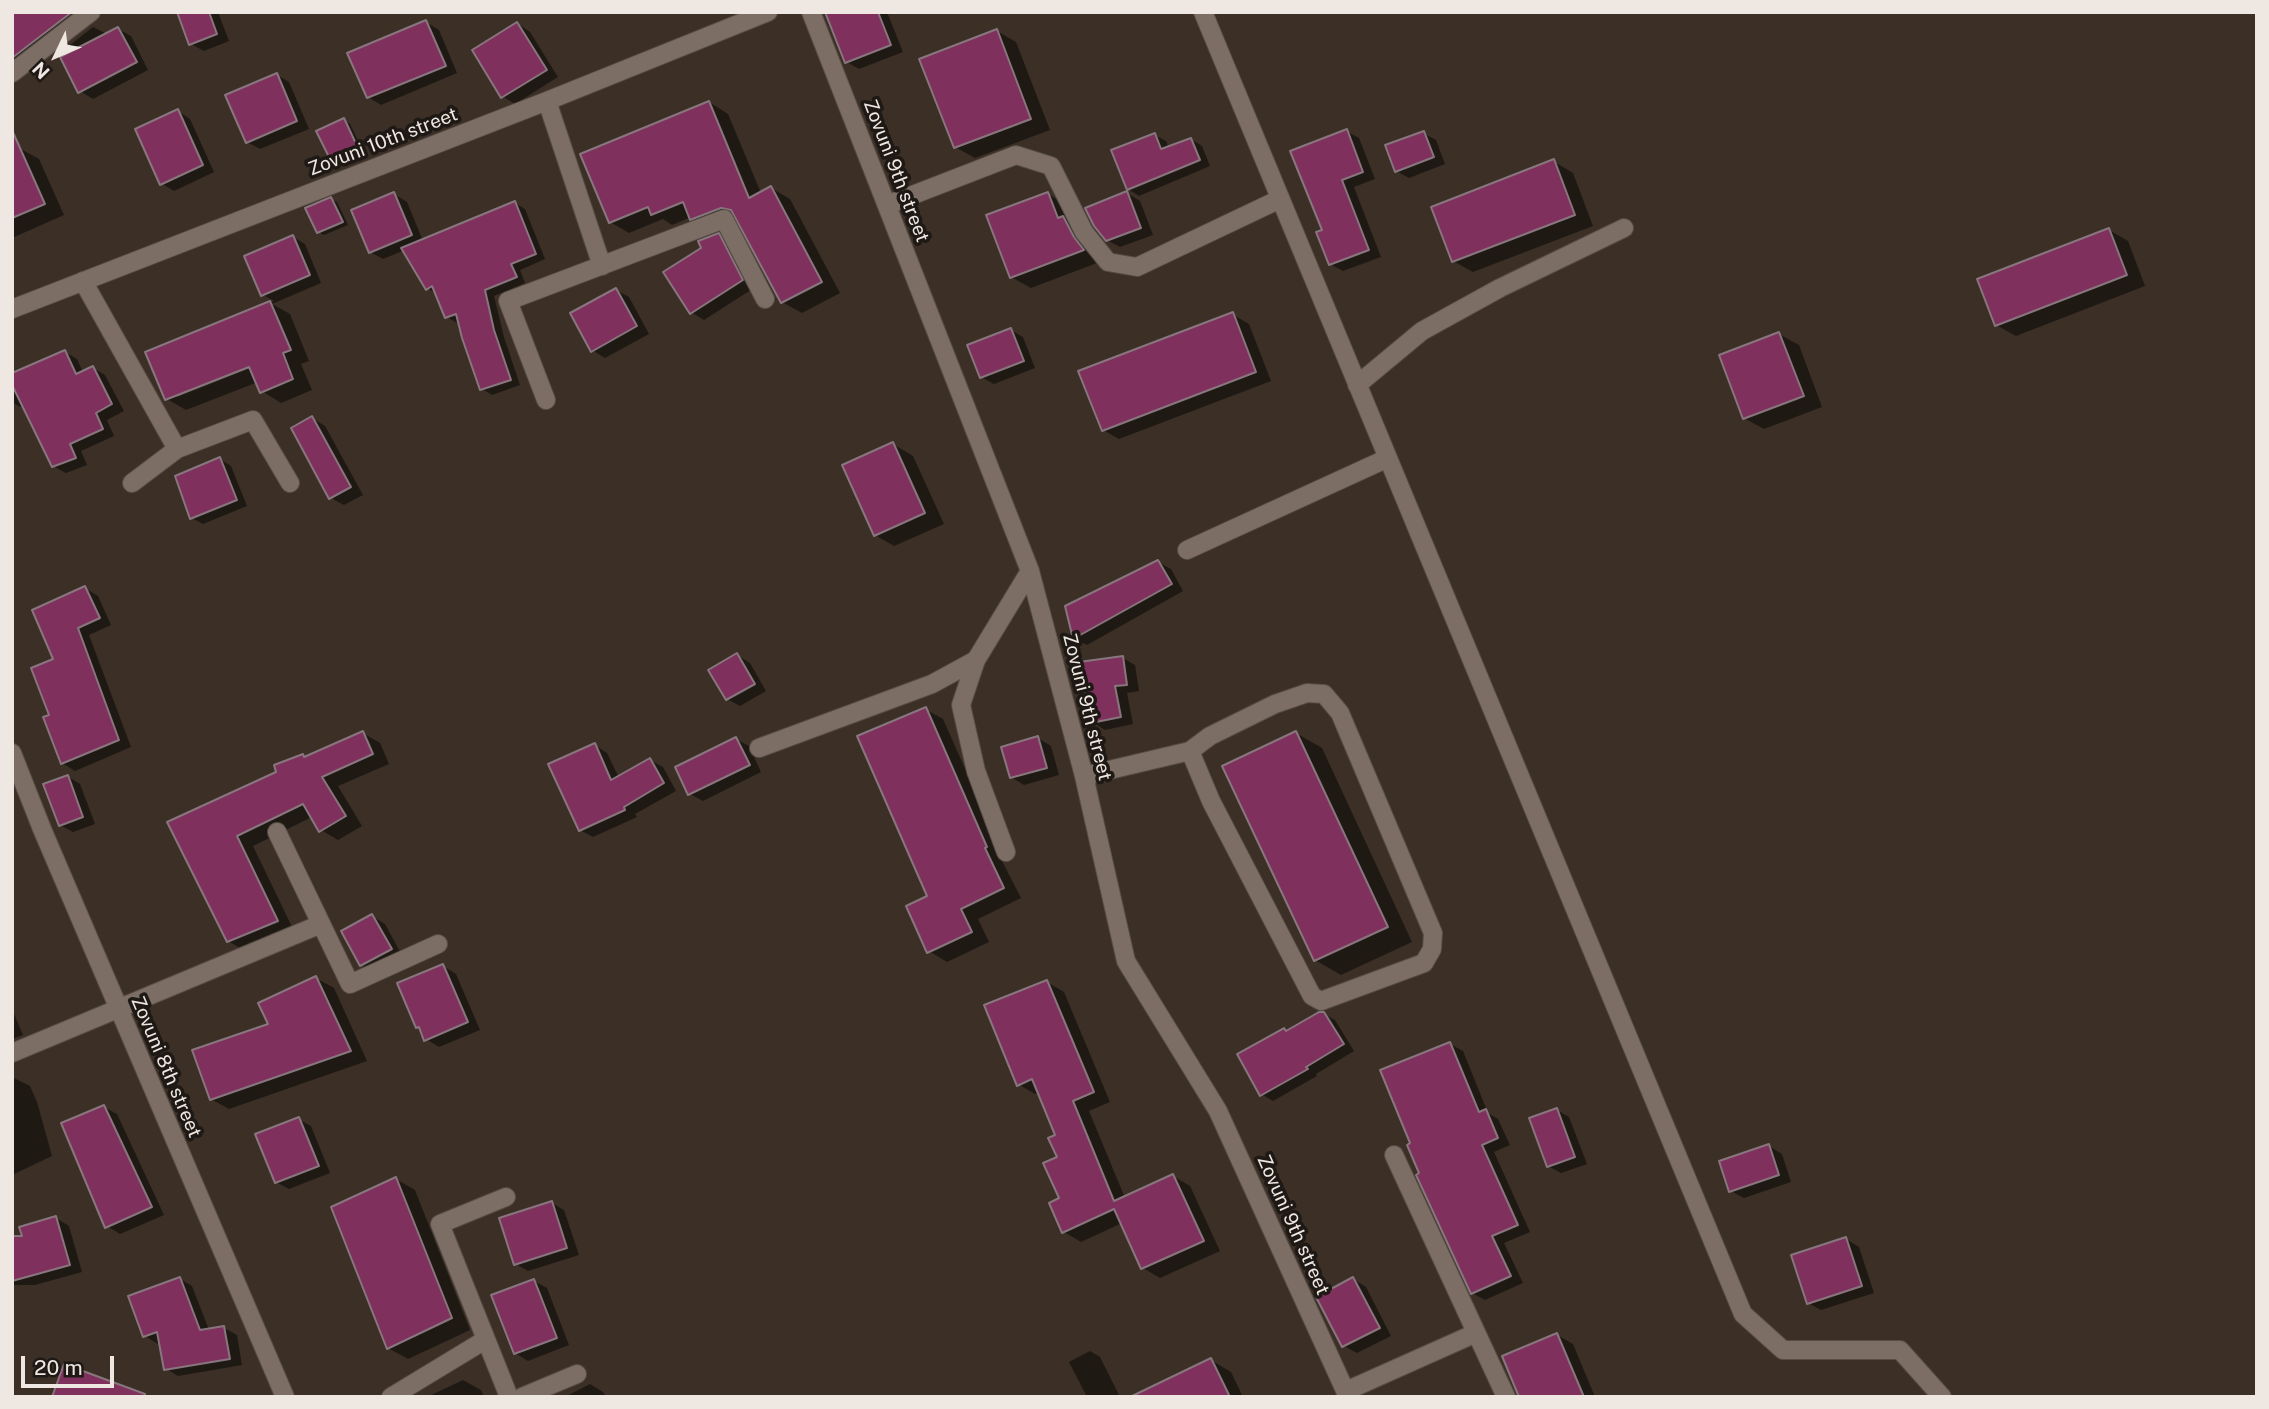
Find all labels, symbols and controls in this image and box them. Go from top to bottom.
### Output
north arrow [21,21,91,91]
text: N [28,58,54,84]
street label: Zovuni 9th street [858,97,934,245]
street label: Zovuni 10th street [305,103,461,181]
street label: Zovuni 9th street [1058,631,1116,783]
street label: Zovuni 8th street [126,993,206,1141]
street label: Zovuni 9th street [1252,1151,1334,1299]
scale bar [24,1342,117,1386]
text: 20 m [34,1355,83,1380]

